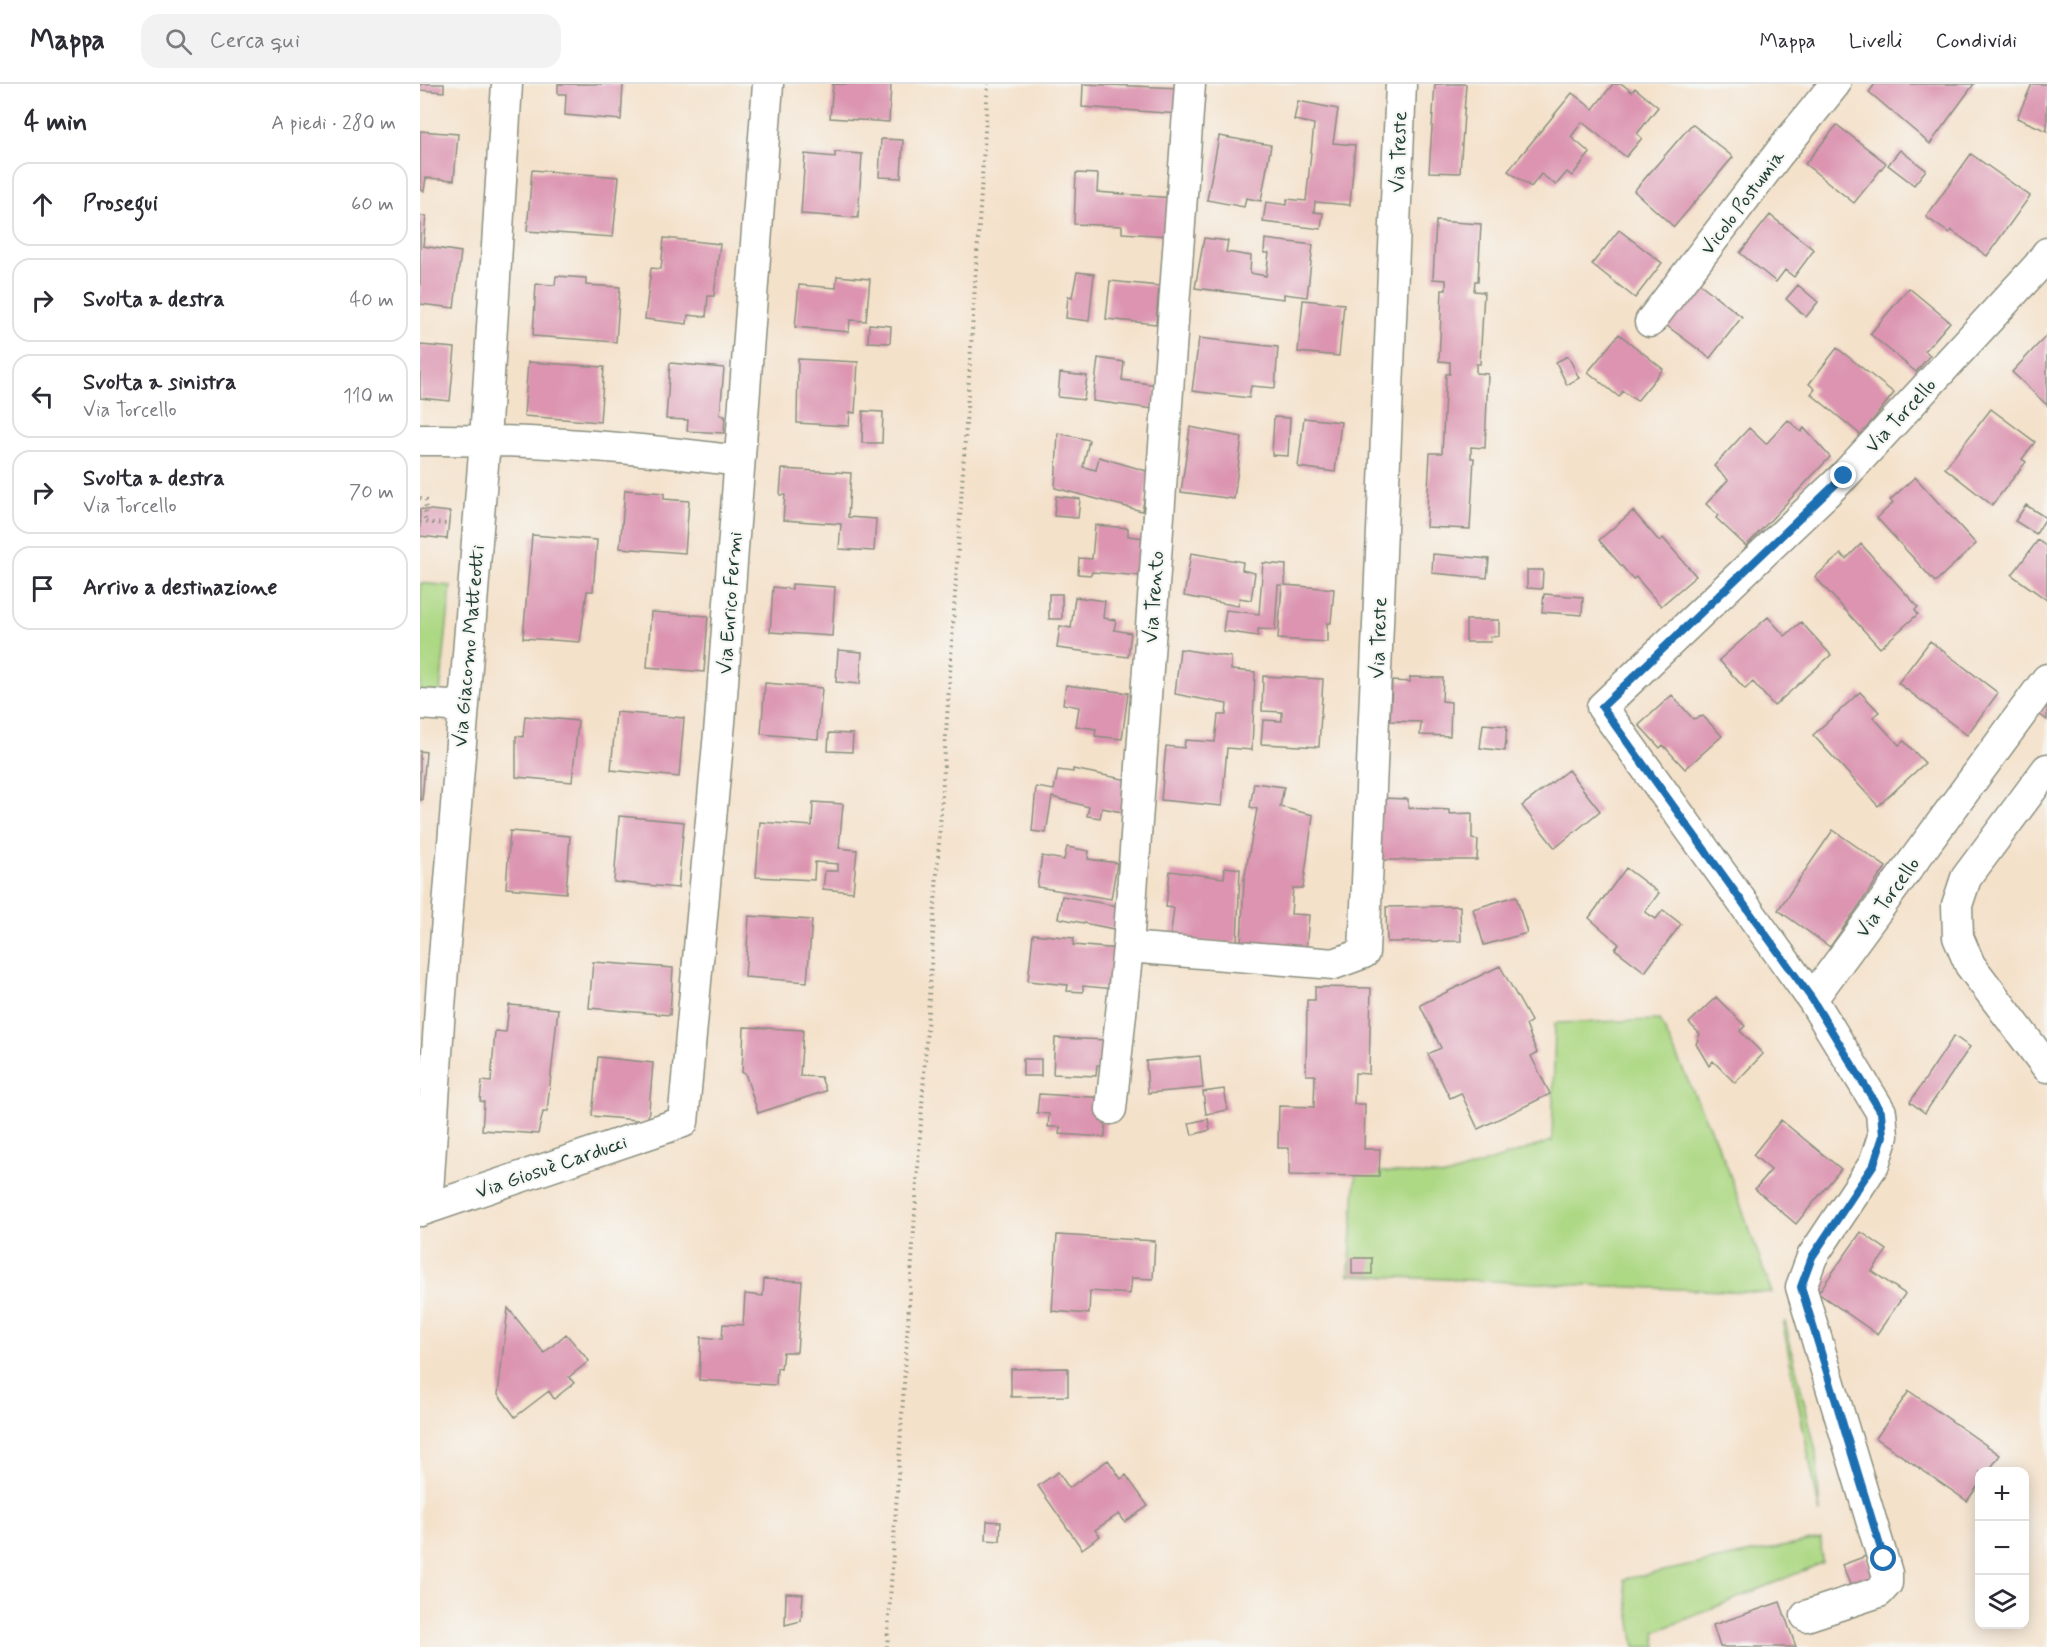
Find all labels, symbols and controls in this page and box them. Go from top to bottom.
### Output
search box [141,14,561,68]
text: Mappa [30,23,105,60]
icon: search [162,25,195,58]
text: Cerca qui [210,27,300,55]
text: Mappa [1760,27,1816,55]
text: Livelli [1849,27,1903,55]
text: Condividi [1936,27,2017,55]
text: 4 min [24,106,87,140]
text: A piedi · 280 m [271,110,396,137]
street label: Via Treste [1385,111,1414,193]
street label: Vicolo Postumia [1695,144,1792,261]
icon: ahead [26,188,59,221]
text: Prosegui [83,190,158,218]
text: 60 m [351,191,394,218]
icon: right [26,284,59,317]
text: Svolta a destra [83,286,225,314]
text: 40 m [350,287,394,314]
text: Svolta a sinistra [83,369,237,397]
street label: Via Torcello [1859,373,1943,460]
icon: left [26,380,59,413]
text: 110 m [343,383,394,410]
text: Via Torcello [83,397,177,424]
route end [1830,462,1856,488]
text: Svolta a destra [83,465,225,493]
icon: right [26,476,59,509]
text: 70 m [349,479,394,506]
text: Via Torcello [83,493,177,520]
street label: Via Enrico Fermi [712,531,749,675]
street label: Via Giacomo Matteotti [447,544,492,748]
street label: Via Trento [1138,550,1171,644]
icon: arrive [26,572,59,605]
text: Arrivo a destinazione [83,574,277,602]
street label: Via Treste [1365,597,1394,679]
street label: Via Torcello [1850,852,1927,944]
street label: Via Giosuè Carducci [472,1129,631,1206]
map controls [1975,1467,2029,1629]
button: + [1975,1467,2029,1521]
button: − [1975,1521,2029,1575]
route start [1870,1545,1896,1571]
button: layers [1975,1575,2029,1629]

